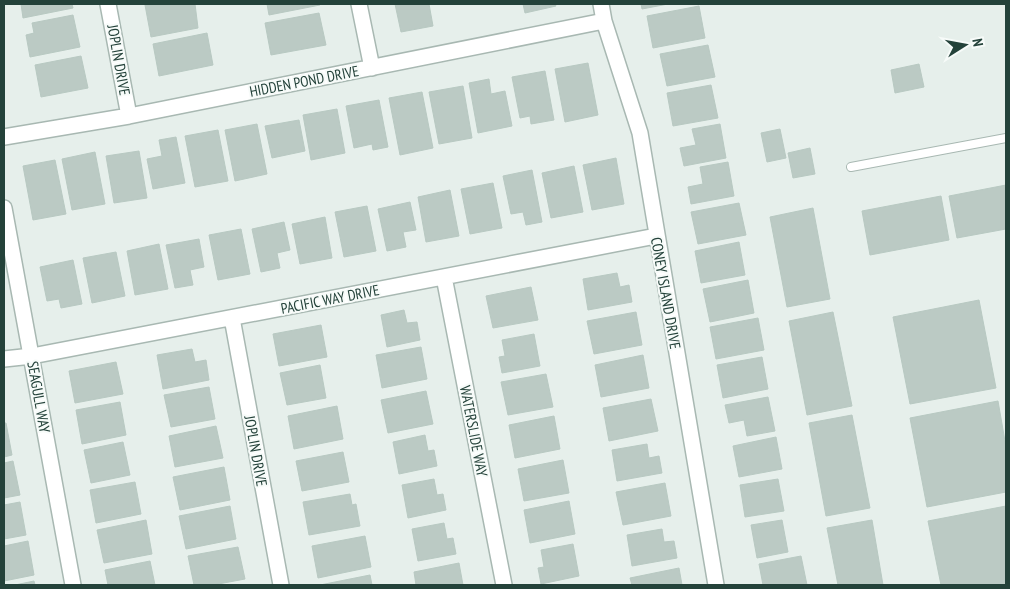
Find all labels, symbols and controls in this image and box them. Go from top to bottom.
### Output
north arrow [940,20,990,70]
street label: JOPLIN DRIVE [103,22,135,97]
text: N [968,37,987,48]
street label: HIDDEN POND DRIVE [248,61,360,101]
street label: CONEY ISLAND DRIVE [647,236,685,350]
street label: PACIFIC WAY DRIVE [279,280,381,318]
street label: SEAGULL WAY [23,360,55,434]
street label: WATERSLIDE WAY [456,384,492,478]
street label: JOPLIN DRIVE [240,413,272,488]

